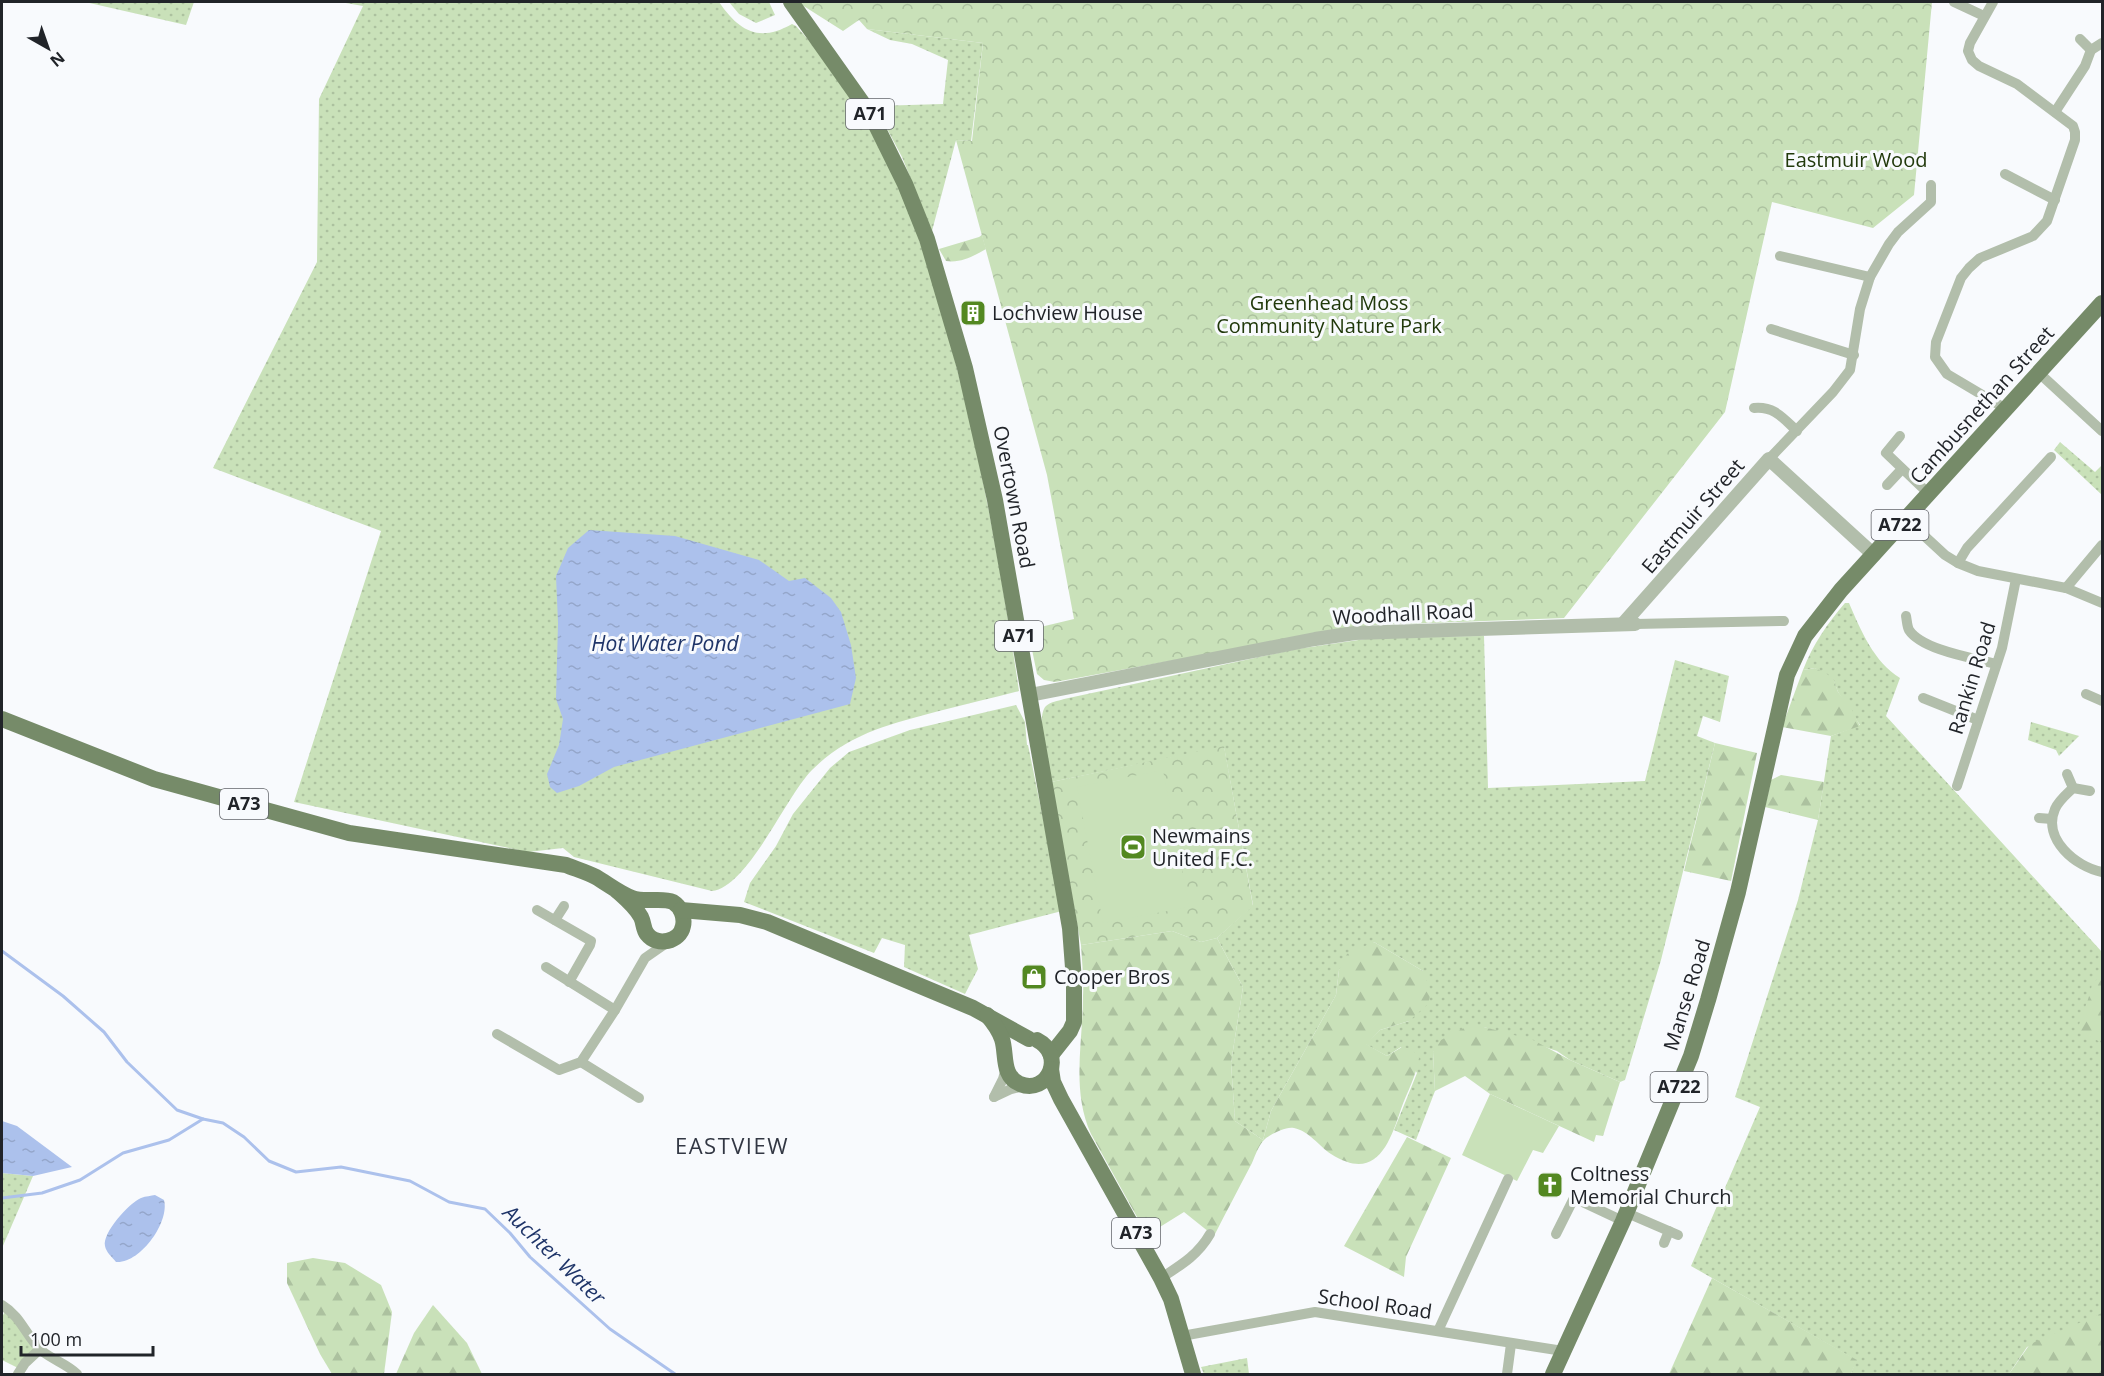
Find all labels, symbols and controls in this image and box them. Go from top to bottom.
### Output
north arrow [18,18,78,78]
text: N [46,47,70,72]
road number: A71 [846,99,894,129]
park label: Eastmuir Wood [1785,146,1927,173]
park label: Greenhead Moss Community Nature Park [1216,289,1442,339]
building icon: Lochview House [958,298,988,328]
place label: Lochview House [992,299,1143,326]
street label: Cambusnethan Street [1903,320,2060,489]
street label: Overtown Road [987,423,1042,571]
street label: Eastmuir Street [1635,452,1750,579]
road number: A722 [1872,510,1928,540]
street label: Woodhall Road [1332,596,1474,631]
street label: Rankin Road [1942,618,2001,737]
road number: A71 [995,621,1043,651]
water label: Hot Water Pond [591,629,740,657]
road number: A73 [220,789,268,819]
place label: Newmains United F.C. [1152,822,1253,872]
sports icon: Newmains United F.C. [1118,832,1148,862]
street label: Manse Road [1657,936,1716,1054]
shop icon: Cooper Bros [1019,962,1049,992]
place label: Cooper Bros [1054,963,1170,990]
road number: A722 [1650,1072,1708,1102]
district label: EASTVIEW [675,1130,789,1160]
place label: Coltness Memorial Church [1570,1160,1732,1210]
church icon: Coltness Memorial Church [1535,1170,1565,1200]
water label: Auchter Water [496,1197,612,1311]
road number: A73 [1112,1218,1160,1248]
street label: School Road [1316,1282,1434,1325]
scale bar [21,1319,153,1357]
text: 100 m [30,1327,82,1351]

